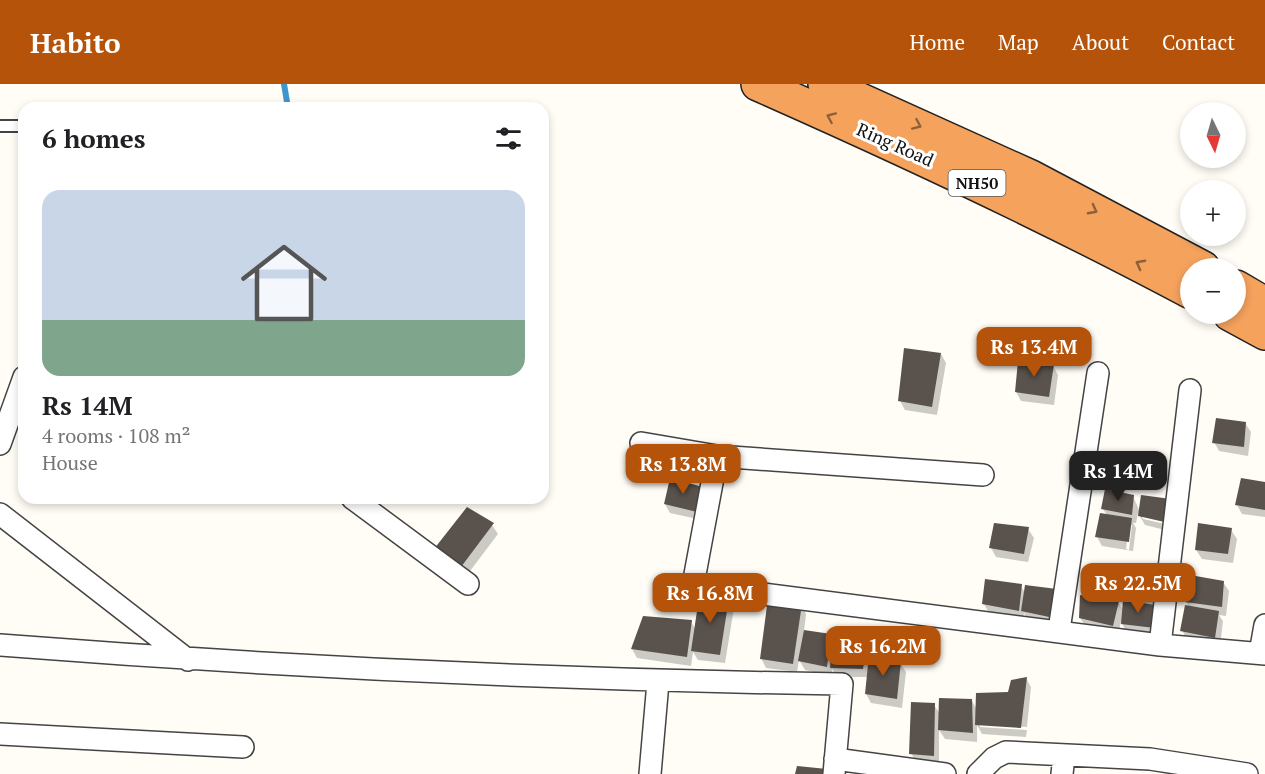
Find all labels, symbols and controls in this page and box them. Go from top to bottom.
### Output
text: Habito [30,24,121,61]
text: Home [909,28,965,56]
text: Map [998,28,1039,56]
text: About [1072,28,1129,56]
text: Contact [1162,28,1235,56]
north arrow [1180,102,1246,168]
map controls [1180,102,1246,324]
one-way arrow [827,112,838,124]
street label: Ring Road [853,117,938,172]
one-way arrow [911,118,922,130]
text: 6 homes [42,121,146,155]
icon: filters [492,122,525,155]
road number: NH50 [948,170,1006,196]
button: + [1180,180,1246,246]
one-way arrow [1086,203,1097,214]
icon: home [230,229,338,337]
button: − [1180,258,1246,324]
one-way arrow [1135,260,1146,271]
pin: Rs 13.4M [972,327,1096,378]
text: Rs 13.4M [991,333,1077,360]
text: Rs 14M [42,388,132,422]
text: 4 rooms · 108 m² [42,422,190,449]
pin: Rs 13.8M [621,444,745,495]
text: House [42,449,98,476]
text: Rs 13.8M [640,450,726,477]
pin: Rs 14M [1069,451,1167,502]
text: Rs 14M [1083,457,1153,484]
pin: Rs 22.5M [1076,563,1200,614]
text: Rs 22.5M [1095,569,1181,596]
pin: Rs 16.8M [648,573,772,624]
text: Rs 16.8M [667,579,753,606]
pin: Rs 16.2M [821,626,945,677]
text: Rs 16.2M [840,632,926,659]

